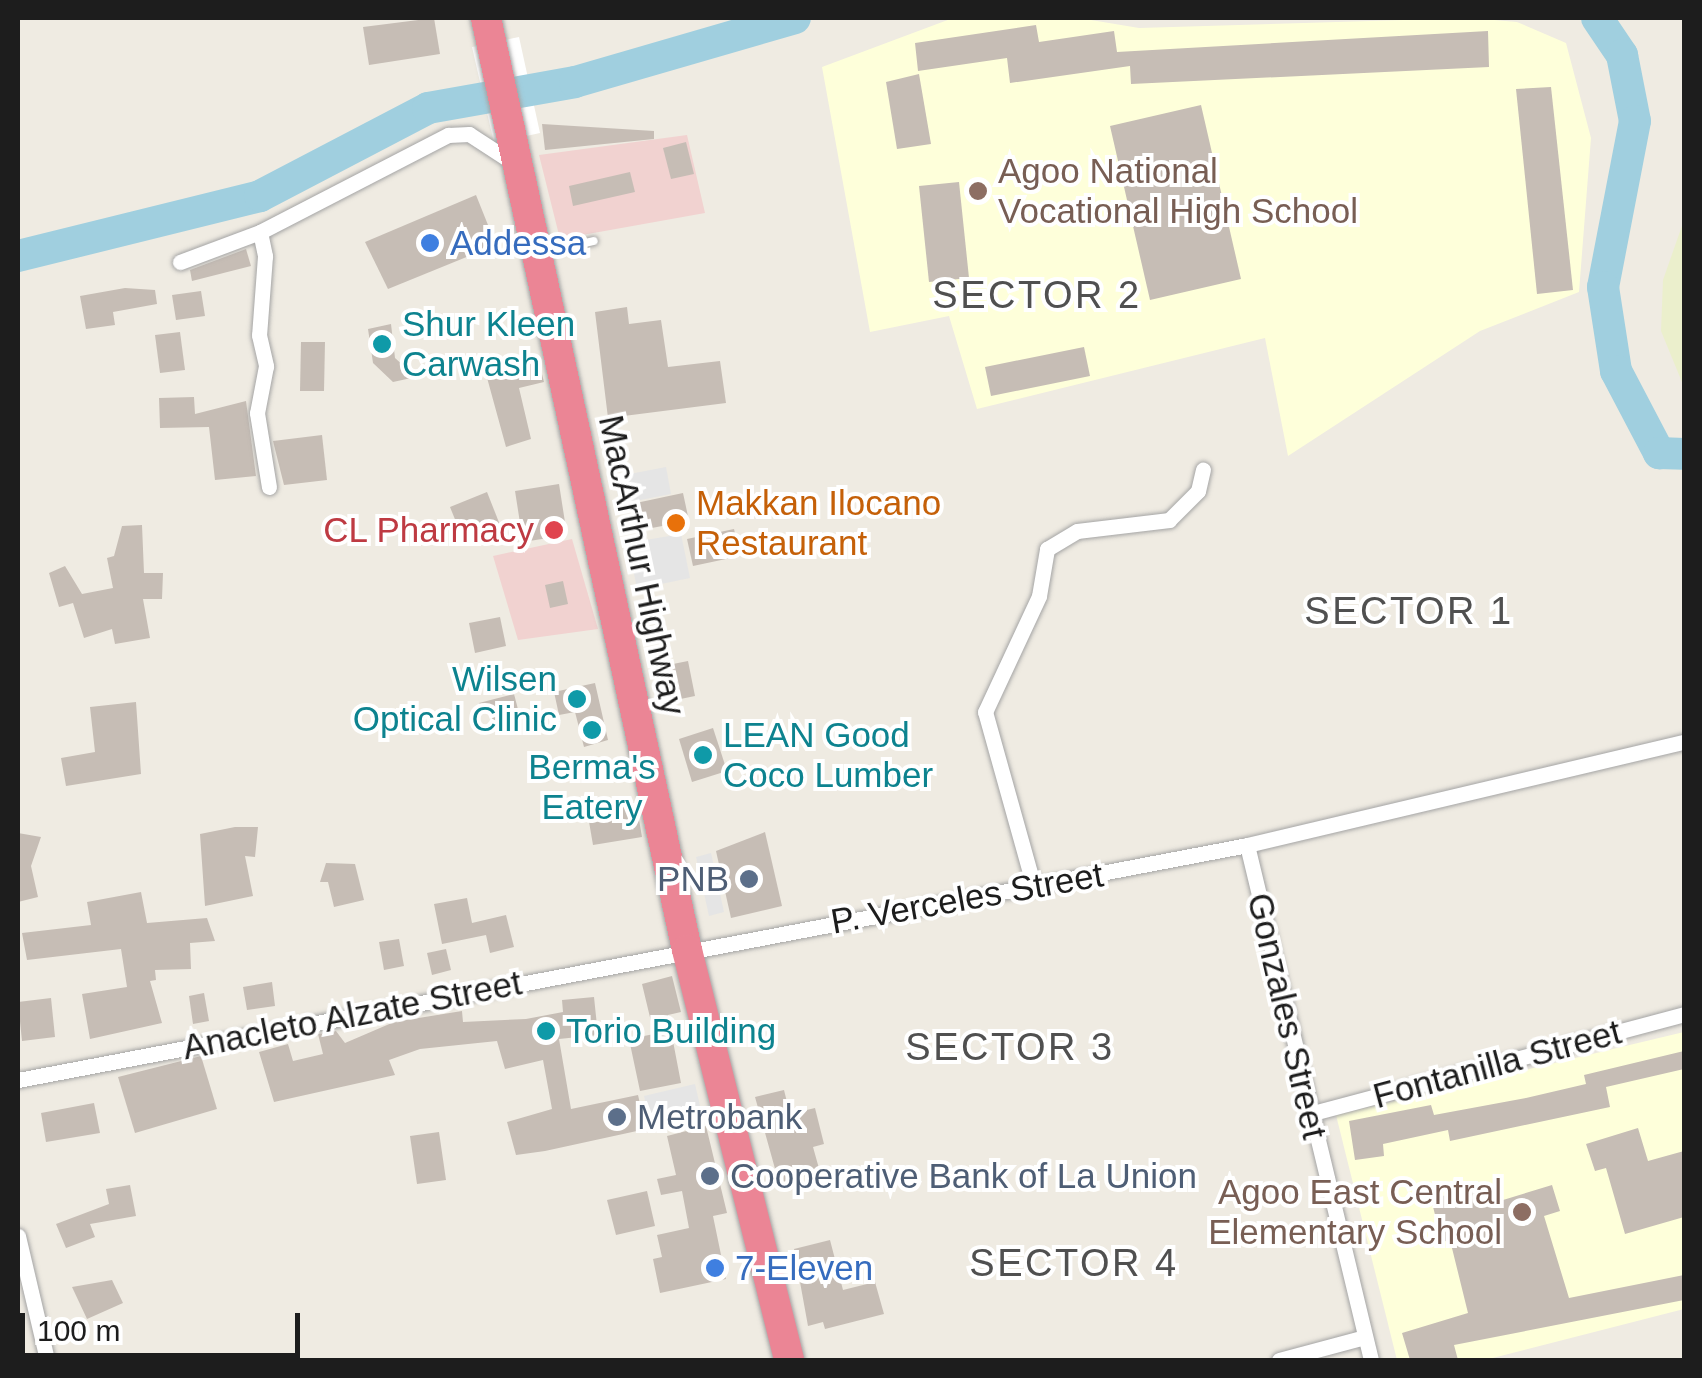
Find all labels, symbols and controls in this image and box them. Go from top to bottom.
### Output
place label: Agoo National Vocational High School [998,150,1358,232]
marker: Agoo National Vocational High School [967,180,989,202]
place label: Addessa [450,222,586,264]
marker: Addessa [419,232,441,254]
district label: SECTOR 2 [932,273,1142,319]
place label: Shur Kleen Carwash [402,303,575,385]
marker: Shur Kleen Carwash [371,333,393,355]
street label: MacArthur Highway [590,411,694,719]
place label: Makkan Ilocano Restaurant [696,482,941,564]
place label: CL Pharmacy [322,509,534,551]
marker: Makkan Ilocano Restaurant [665,512,687,534]
marker: CL Pharmacy [543,519,565,541]
district label: SECTOR 1 [1304,589,1514,635]
place label: Wilsen Optical Clinic [353,658,557,740]
marker: Wilsen Optical Clinic [566,688,588,710]
place label: LEAN Good Coco Lumber [723,714,933,796]
marker: Berma's Eatery [581,719,603,741]
marker: LEAN Good Coco Lumber [692,744,714,766]
place label: Berma's Eatery [528,746,656,828]
street label: P. Verceles Street [828,853,1106,943]
place label: PNB [657,858,729,900]
marker: PNB [738,868,760,890]
street label: Gonzales Street [1238,889,1336,1143]
street label: Anacleto Alzate Street [178,961,526,1069]
place label: Torio Building [566,1010,776,1052]
street label: Fontanilla Street [1368,1011,1626,1117]
marker: Torio Building [535,1020,557,1042]
district label: SECTOR 3 [905,1025,1115,1071]
place label: Metrobank [637,1096,802,1138]
marker: Metrobank [606,1106,628,1128]
place label: Cooperative Bank of La Union [730,1155,1197,1197]
marker: Cooperative Bank of La Union [699,1165,721,1187]
place label: Agoo East Central Elementary School [1208,1171,1502,1253]
marker: Agoo East Central Elementary School [1511,1201,1533,1223]
district label: SECTOR 4 [969,1241,1179,1287]
place label: 7-Eleven [735,1247,873,1289]
marker: 7-Eleven [704,1257,726,1279]
scale bar [25,1293,305,1355]
text: 100 m [37,1314,120,1347]

